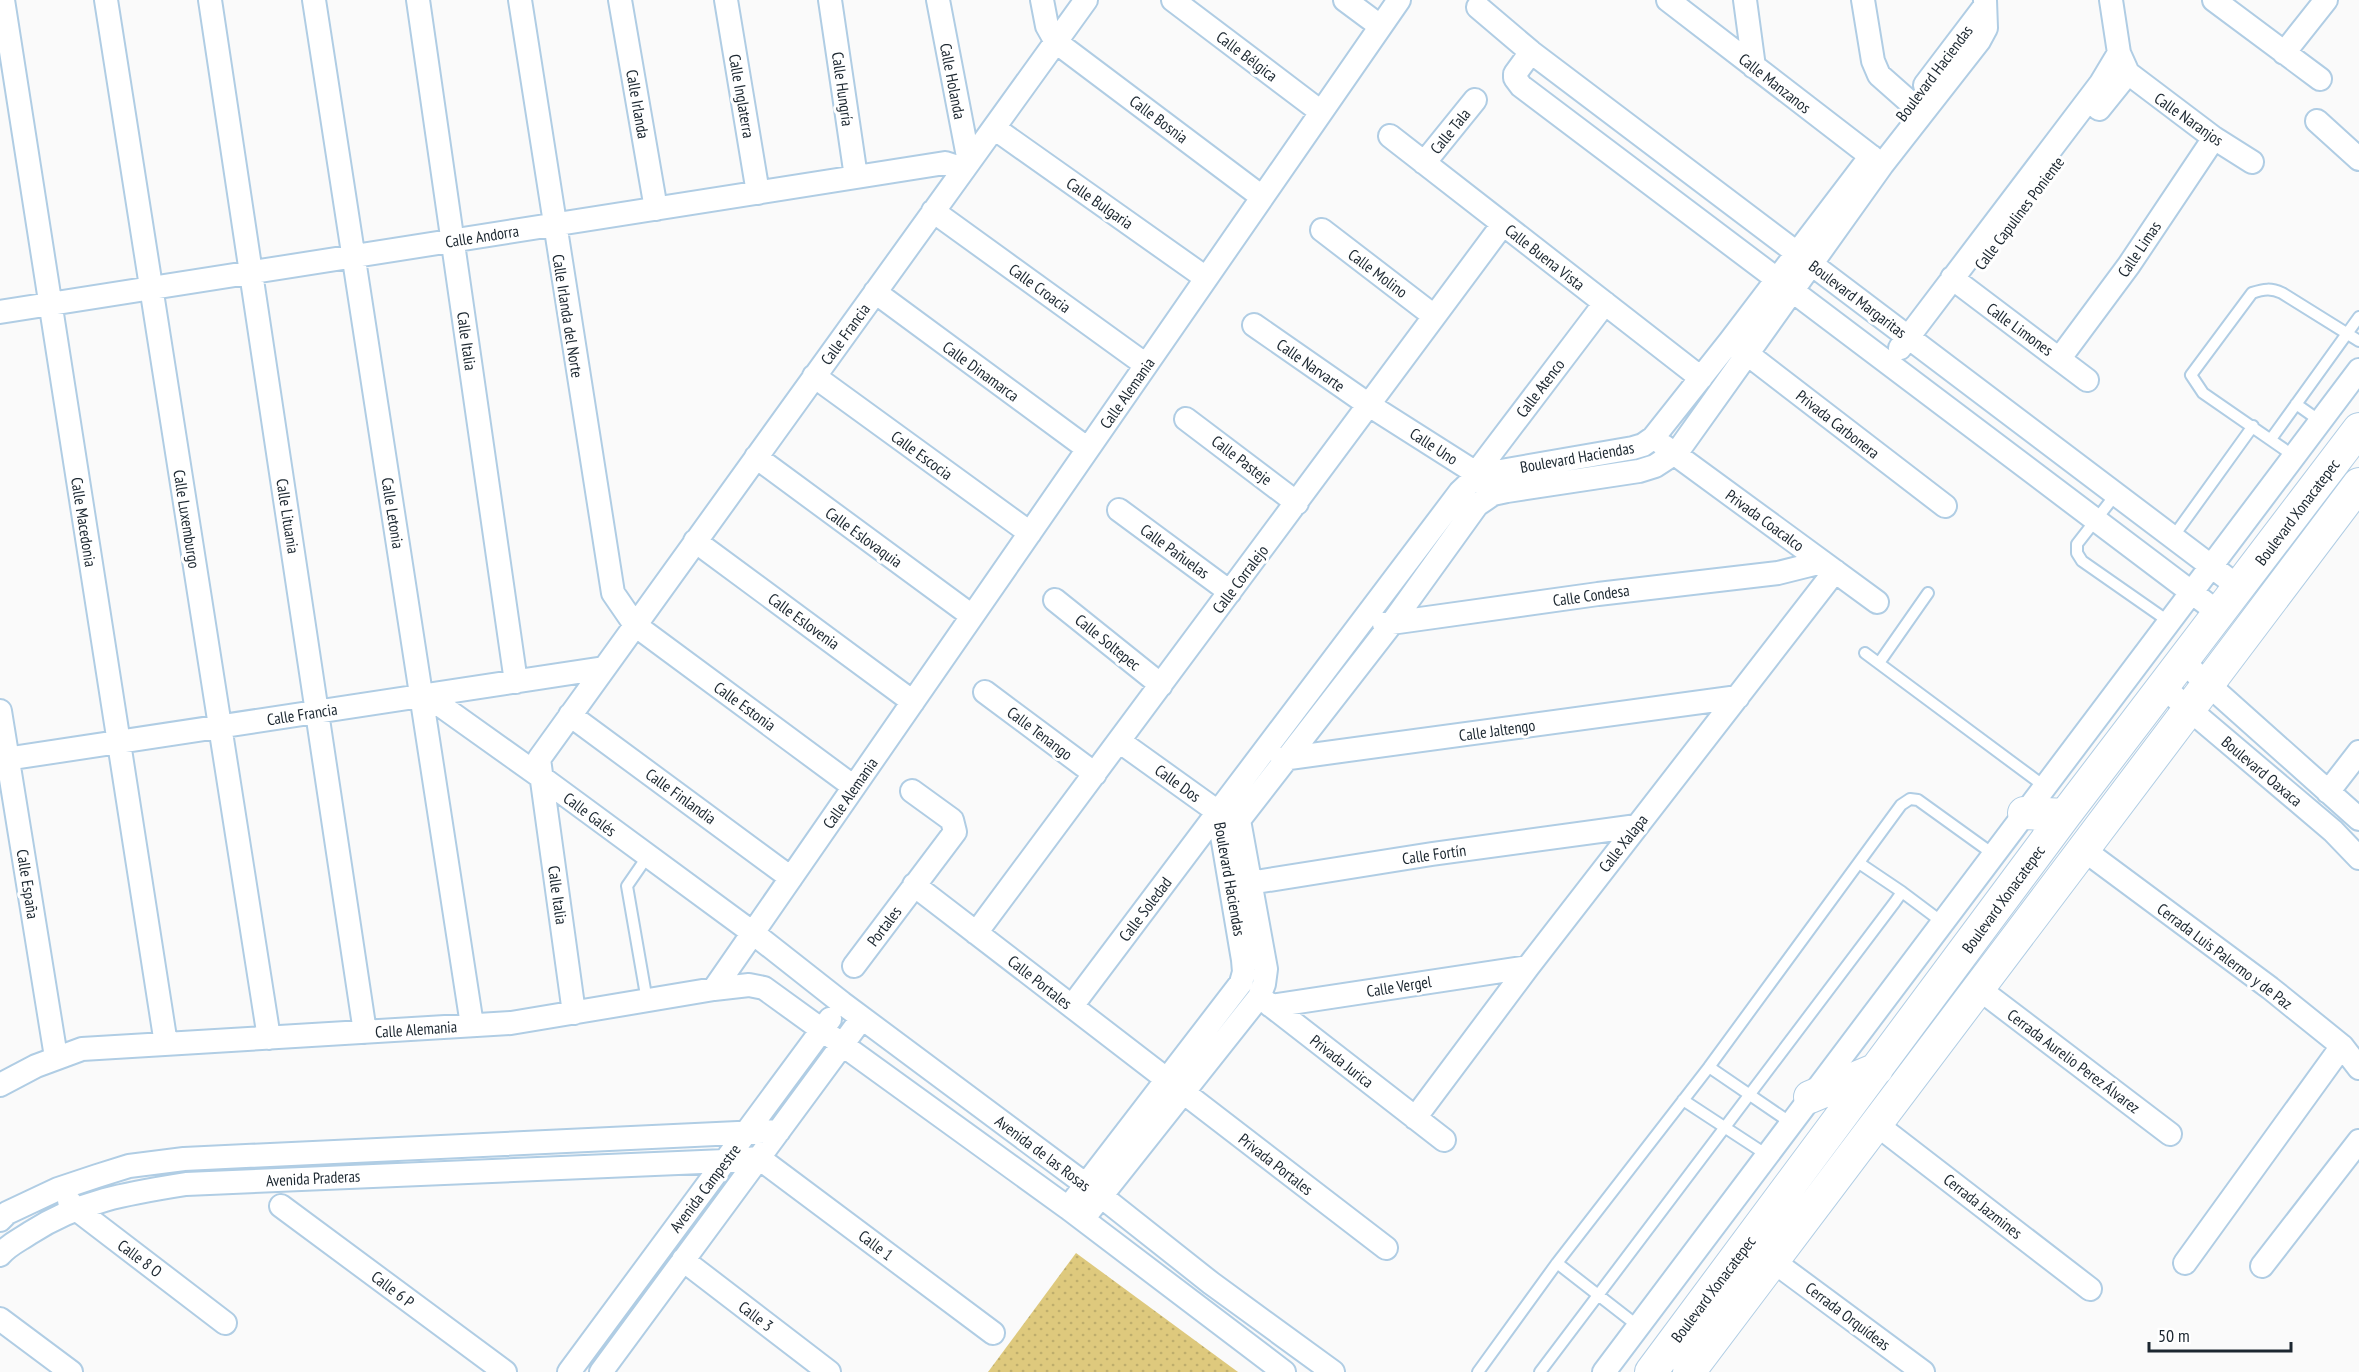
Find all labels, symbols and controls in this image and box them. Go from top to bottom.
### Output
street label: Boulevard Haciendas [1891,21,1977,125]
street label: Calle Bélgica [1212,27,1282,85]
street label: Calle Holanda [936,41,970,121]
street label: Calle Manzanos [1735,49,1815,117]
street label: Calle Hungría [828,51,858,127]
street label: Calle Inglaterra [725,52,759,140]
street label: Calle Irlanda [622,68,654,140]
street label: Calle Naranjos [2151,88,2227,150]
street label: Calle Bosnia [1126,91,1192,147]
street label: Calle Tala [1426,104,1474,158]
street label: Calle Capulines Poniente [1970,152,2068,274]
street label: Calle Bulgaria [1063,173,1137,233]
street label: Calle Limas [2113,217,2165,281]
street label: Calle Andorra [444,220,520,252]
street label: Calle Buena Vista [1501,220,1589,294]
street label: Calle Molino [1344,244,1412,302]
street label: Calle Irlanda del Norte [548,253,588,379]
street label: Boulevard Margaritas [1805,256,1911,342]
street label: Calle Croacia [1005,259,1075,317]
street label: Calle Limones [1983,298,2057,360]
street label: Calle Francia [816,299,874,369]
street label: Calle Italia [453,310,481,372]
street label: Calle Narvarte [1273,334,1349,396]
street label: Calle Dinamarca [939,337,1023,405]
street label: Calle Alemania [1095,354,1159,432]
street label: Calle Atenco [1512,355,1569,421]
street label: Privada Carbonera [1792,385,1884,463]
street label: Calle Uno [1406,423,1462,469]
street label: Calle Escocia [887,426,957,484]
street label: Calle Pasteje [1208,431,1276,489]
street label: Boulevard Haciendas [1518,437,1636,477]
street label: Boulevard Xonacatepec [2250,455,2344,569]
street label: Calle Luxemburgo [169,468,205,570]
street label: Calle Macedonia [67,476,101,568]
street label: Calle Letonia [378,476,408,550]
street label: Calle Lituania [272,477,304,555]
street label: Privada Coacalco [1722,485,1808,555]
street label: Calle Eslovaquia [822,502,906,572]
street label: Calle Pañuelas [1137,519,1213,583]
street label: Calle Corralejo [1208,541,1272,617]
street label: Calle Condesa [1551,580,1631,610]
street label: Calle Eslovenia [764,588,844,654]
street label: Calle Soltepec [1071,610,1145,675]
street label: Calle Estonia [710,677,780,735]
street label: Calle Francia [265,699,339,729]
street label: Calle Tenango [1003,702,1077,764]
street label: Calle Jaltengo [1458,715,1536,745]
street label: Boulevard Oaxaca [2218,732,2306,810]
street label: Calle Alemania [818,754,882,832]
street label: Calle Dos [1151,760,1205,806]
street label: Calle Finlandia [642,764,720,828]
street label: Calle Galés [560,788,620,840]
street label: Calle Xalapa [1594,810,1652,876]
street label: Boulevard Haciendas [1210,820,1250,938]
street label: Calle Fortín [1401,840,1467,868]
street label: Boulevard Xonacatepec [1957,841,2049,957]
street label: Calle España [13,848,43,920]
street label: Calle Italia [544,864,572,926]
street label: Calle Soledad [1114,873,1176,945]
street label: Cerrada Luis Palermo y de Paz [2153,899,2297,1014]
street label: Portales [862,902,906,950]
street label: Calle Portales [1004,951,1076,1013]
street label: Calle Vergel [1365,971,1433,1001]
street label: Cerrada Aurelio Perez Álvarez [2004,1005,2145,1118]
street label: Calle Alemania [374,1016,458,1042]
street label: Privada Jurica [1306,1030,1378,1092]
street label: Avenida de las Rosas [991,1111,1095,1195]
street label: Privada Portales [1235,1129,1317,1199]
street label: Avenida Campestre [665,1140,745,1236]
street label: Avenida Praderas [265,1166,361,1190]
street label: Cerrada Jazmines [1940,1169,2026,1243]
street label: Calle 1 [855,1226,897,1264]
street label: Boulevard Xonacatepec [1666,1232,1760,1346]
street label: Calle 8 O [114,1235,166,1281]
street label: Calle 6 P [367,1266,419,1312]
street label: Cerrada Orquídeas [1802,1278,1894,1354]
street label: Calle 3 [735,1297,777,1335]
scale bar [2149,1315,2292,1353]
text: 50 m [2158,1324,2190,1347]

